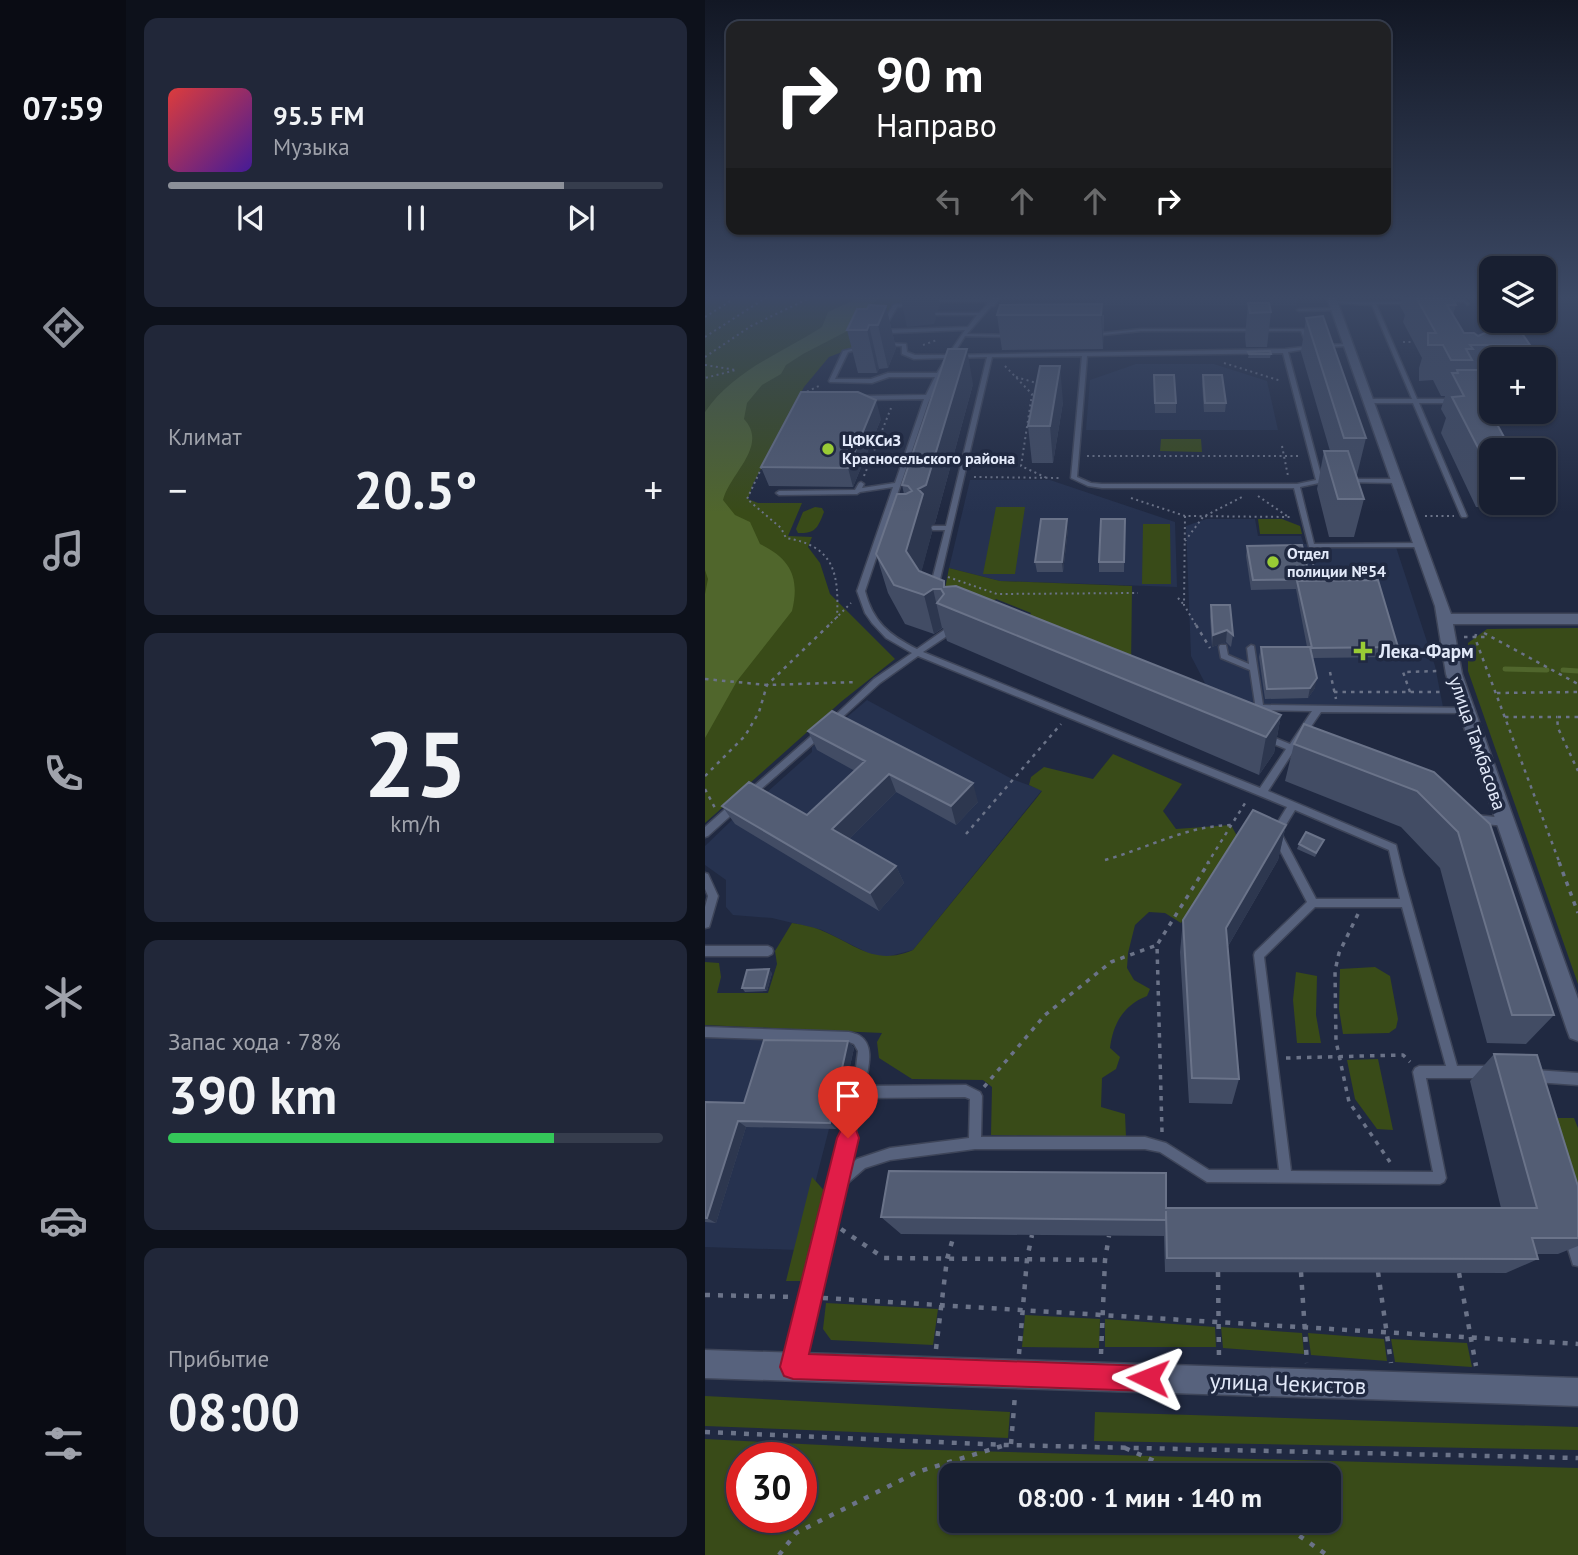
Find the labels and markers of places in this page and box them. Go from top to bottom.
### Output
place label: ЦФКСиЗ Красносельского района [842,430,1015,468]
marker: ЦФКСиЗ Красносельского района [820,441,836,457]
place label: Отдел полиции №54 [1287,543,1386,581]
marker: Отдел полиции №54 [1265,554,1281,570]
place label: Лека-Фарм [1378,639,1474,663]
marker: Лека-Фарм [1353,641,1373,661]
pin [818,1066,878,1138]

